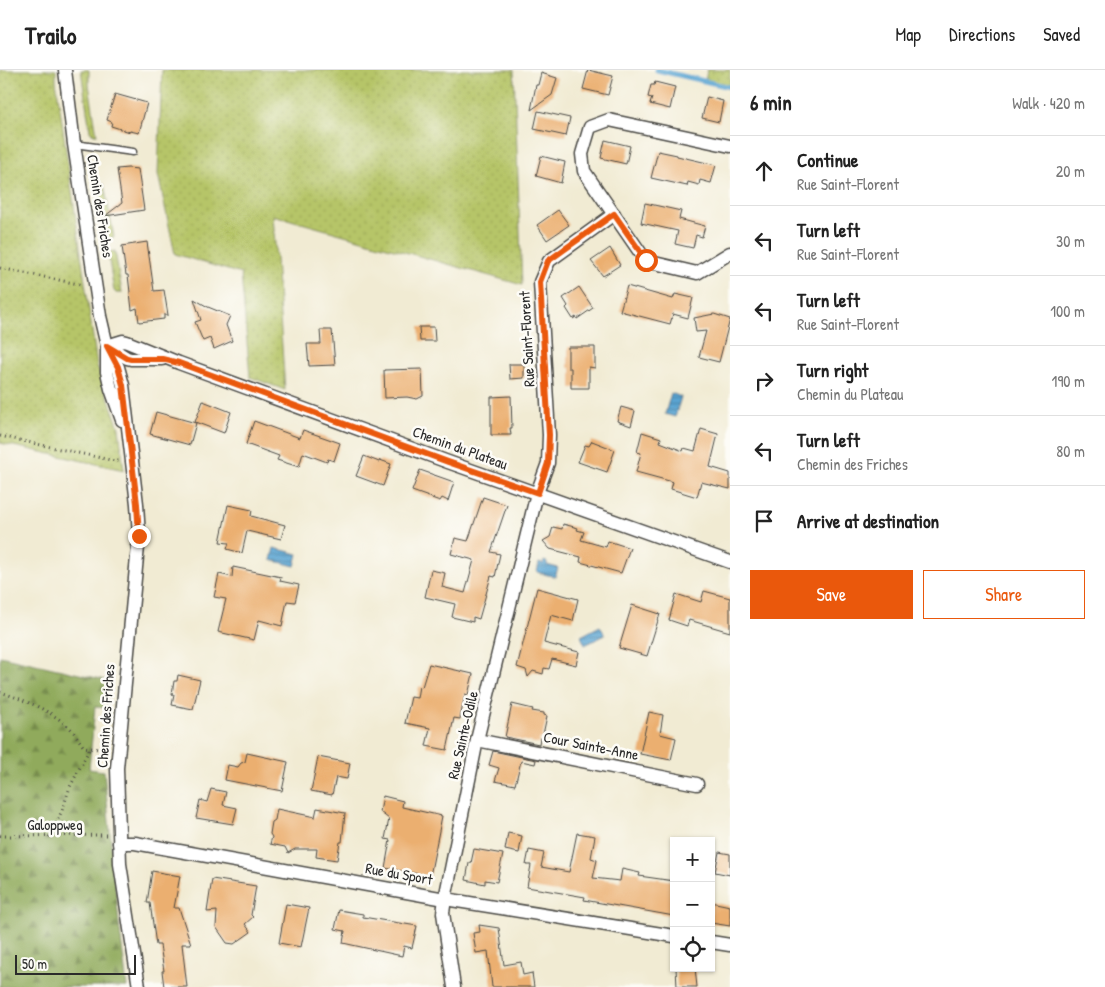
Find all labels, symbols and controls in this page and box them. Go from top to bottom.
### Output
text: Trailo [25,19,76,51]
text: Map [896,22,921,47]
text: Directions [949,22,1015,47]
text: Saved [1043,22,1080,47]
text: 6 min [750,88,792,117]
text: Walk · 420 m [1012,92,1085,114]
text: Continue [797,147,858,173]
street label: Chemin des Friches [82,153,119,259]
icon: ahead [750,157,778,185]
text: 20 m [1056,160,1085,182]
text: Rue Saint-Florent [797,173,899,195]
text: Turn left [797,217,860,243]
icon: left [750,227,778,255]
text: 30 m [1056,230,1085,252]
text: Rue Saint-Florent [797,243,899,265]
route start [635,249,658,272]
text: Turn left [797,287,860,313]
street label: Rue Saint-Florent [513,290,539,387]
icon: left [750,297,778,325]
text: 100 m [1050,300,1085,322]
text: Rue Saint-Florent [797,313,899,335]
text: Turn right [797,357,868,383]
icon: right [750,367,778,395]
text: 190 m [1052,370,1085,392]
text: Chemin du Plateau [797,383,903,405]
street label: Chemin du Plateau [410,421,511,474]
text: Turn left [797,427,860,453]
icon: left [750,437,778,465]
text: 80 m [1056,440,1085,462]
text: Chemin des Friches [797,453,908,475]
icon: arrive [750,507,778,535]
text: Arrive at destination [797,508,939,534]
route end [128,525,151,548]
button: Save [750,570,913,619]
button: Share [923,570,1085,619]
street label: Chemin des Friches [91,663,120,769]
street label: Rue Sainte-Odile [442,689,483,781]
street label: Cour Sainte-Anne [542,726,640,765]
street label: Galoppweg [27,814,83,835]
map controls [670,837,715,972]
button: + [670,837,715,882]
street label: Rue du Sport [364,857,435,890]
button: − [670,882,715,927]
button: locate [670,927,715,972]
scale bar [15,952,136,975]
text: 50 m [22,954,47,973]

